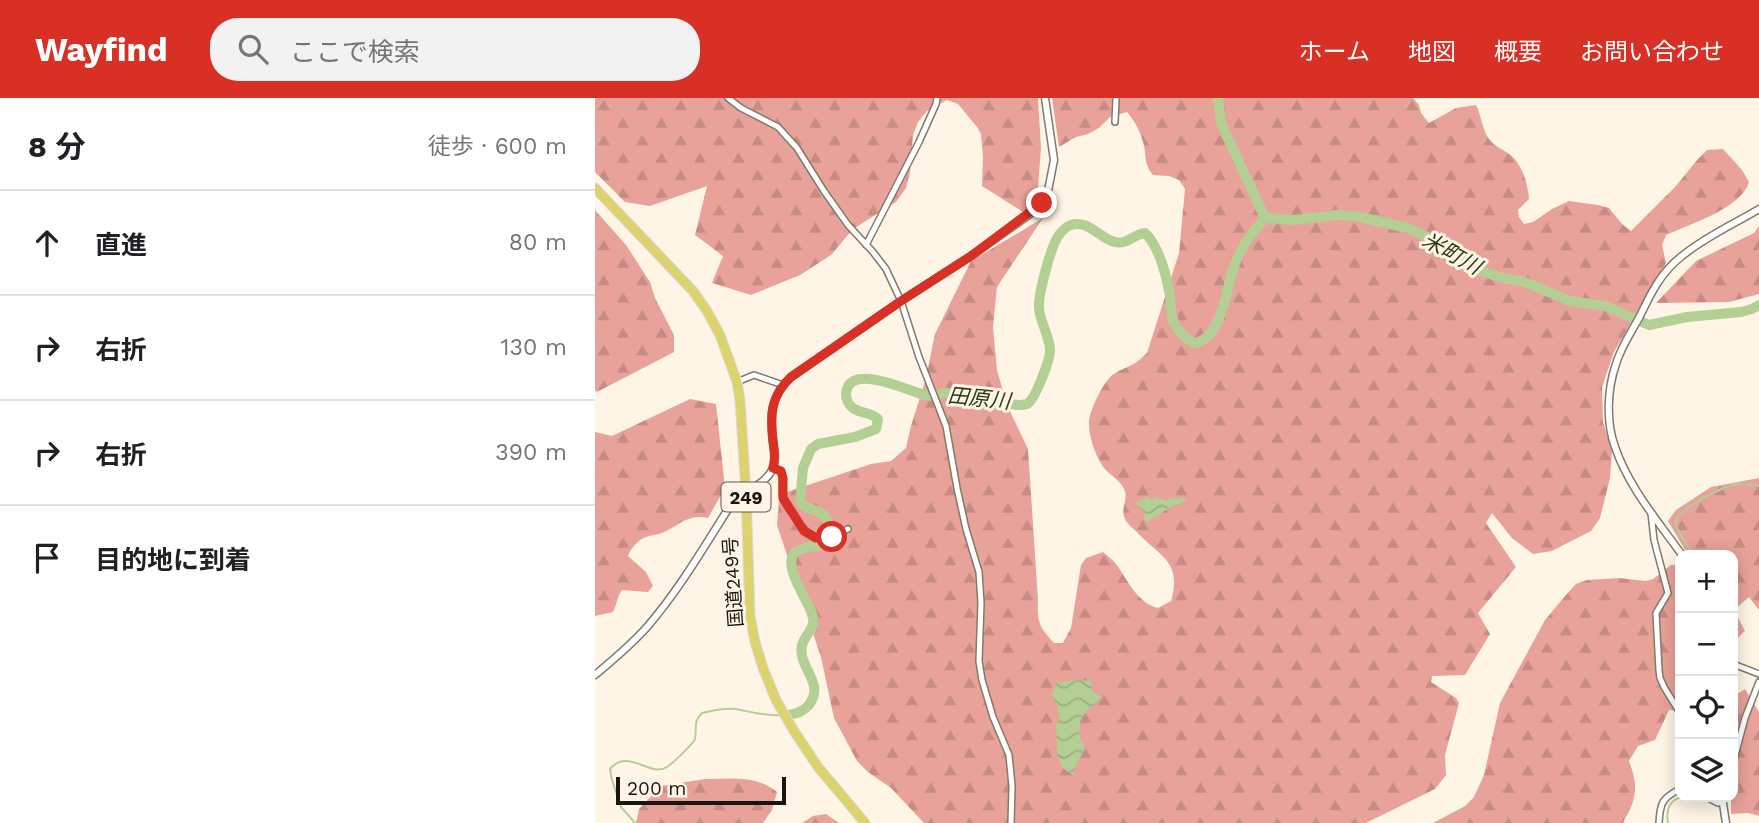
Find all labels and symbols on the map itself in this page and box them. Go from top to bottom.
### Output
route end [1026,187,1057,218]
water label: 米町川 [1418,227,1487,280]
water label: 田原川 [946,382,1014,414]
road number: 249 [722,482,771,512]
route start [816,521,847,552]
street label: 国道249号 [718,536,748,628]
scale bar [616,774,786,806]

